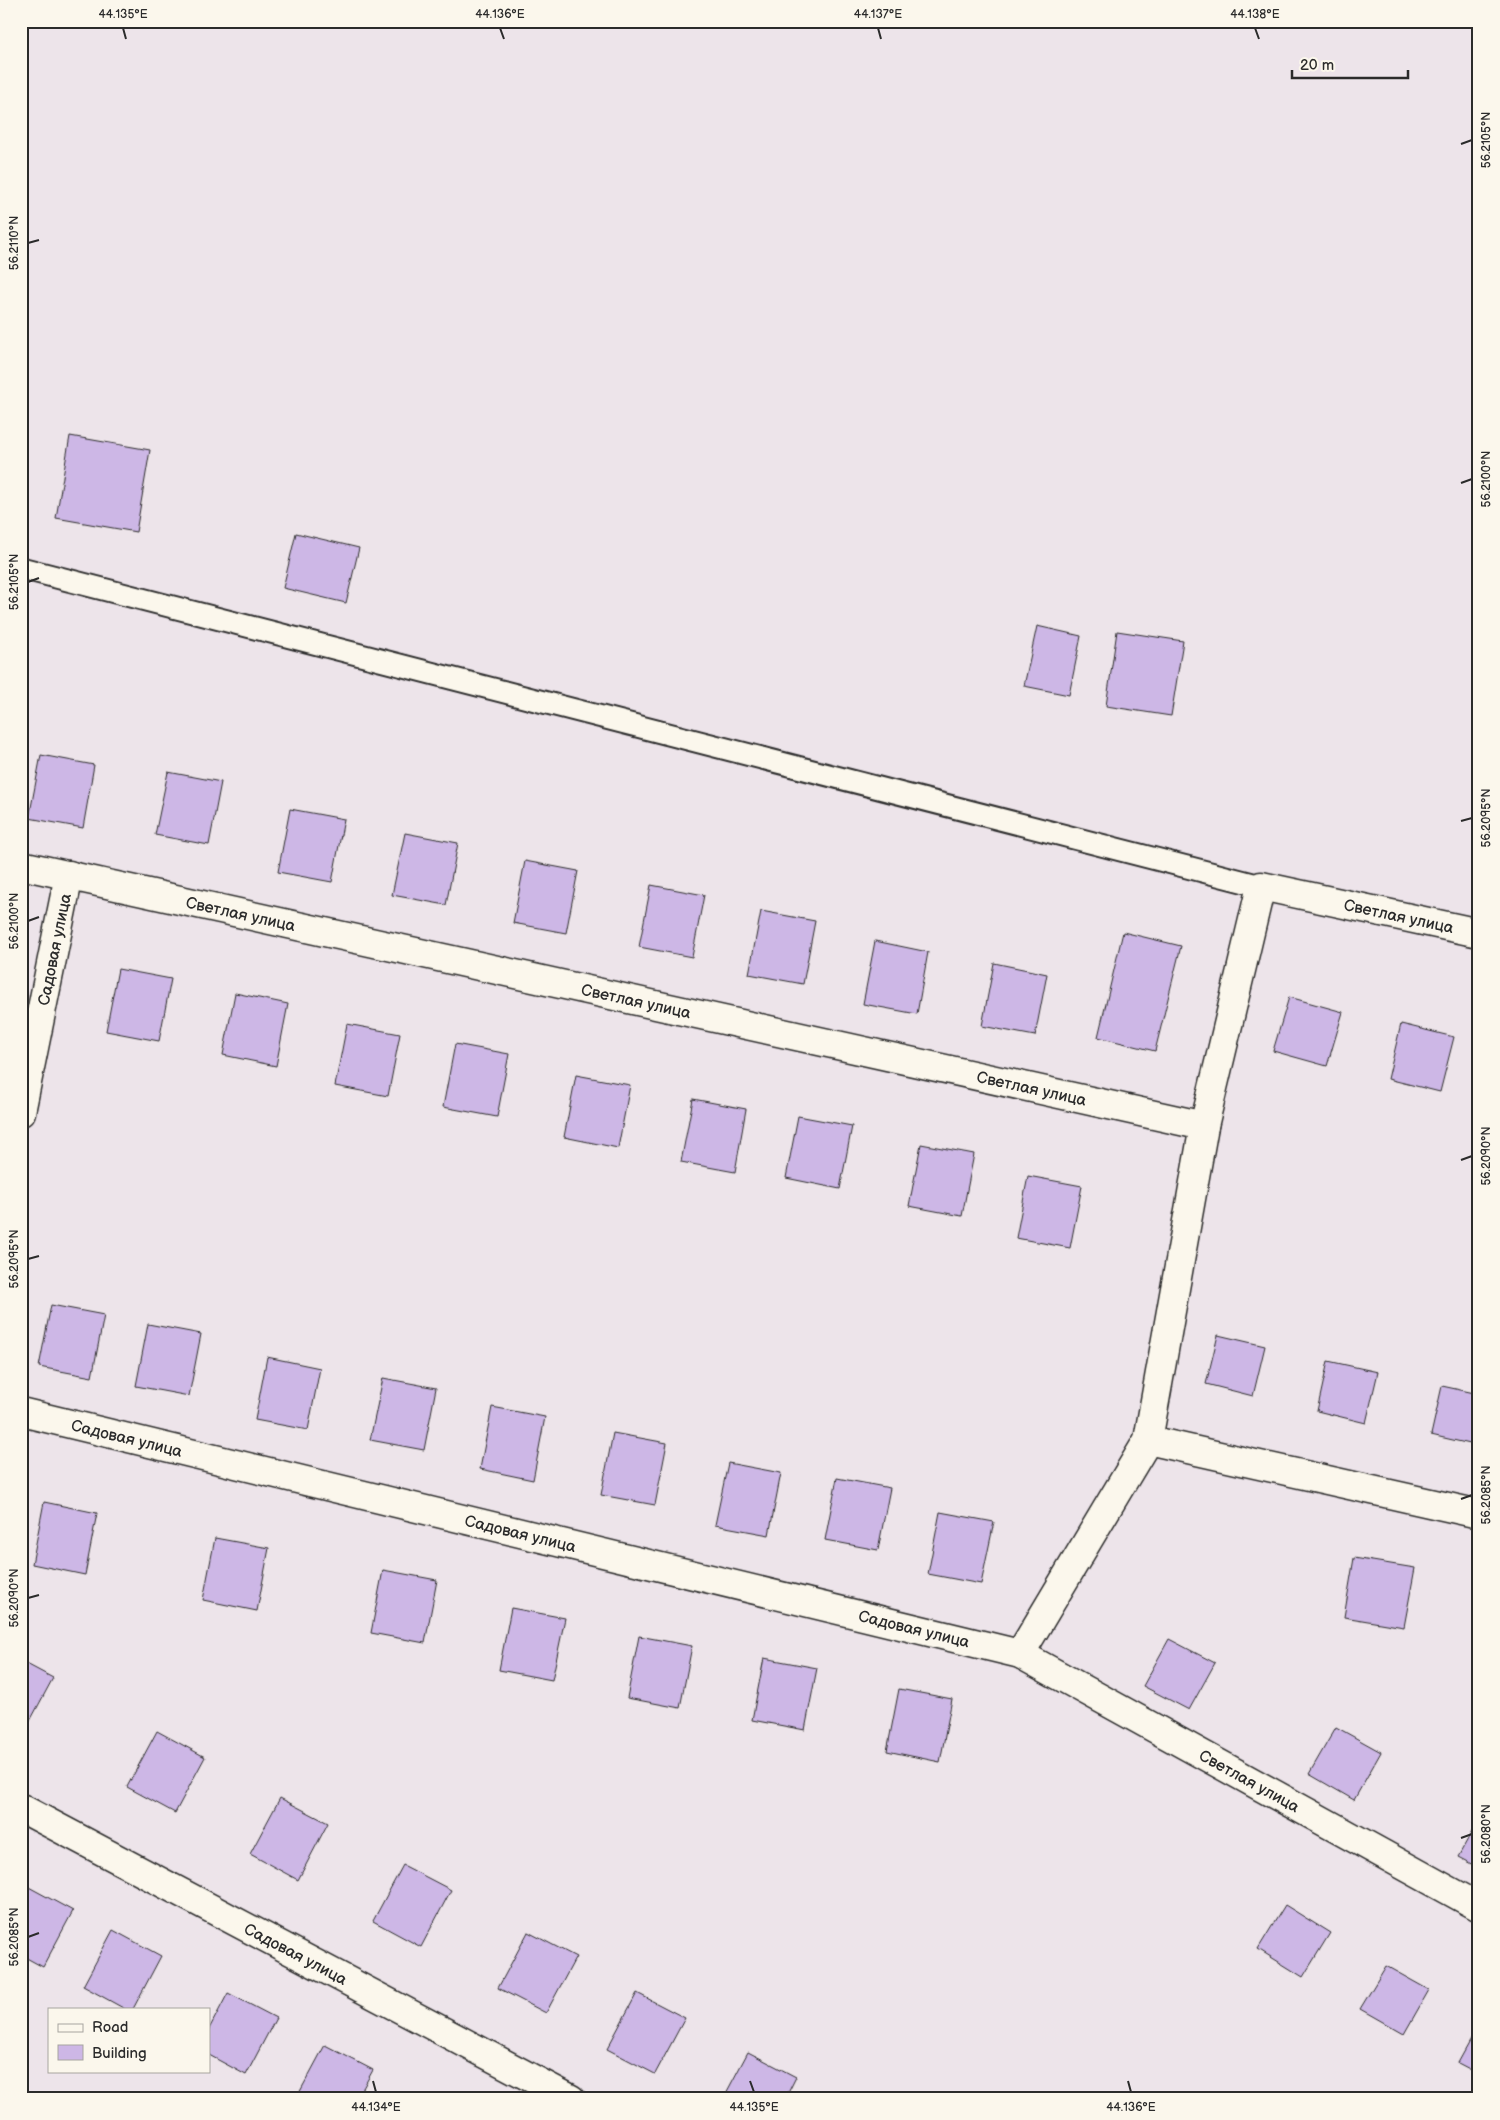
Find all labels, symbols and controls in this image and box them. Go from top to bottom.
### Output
text: 44.135°E [98,7,148,22]
text: 44.136°E [475,7,525,22]
text: 44.137°E [854,7,902,22]
text: 44.138°E [1230,7,1280,22]
scale bar [1292,48,1409,80]
text: 20 m [1300,56,1334,75]
text: 56.2105°N [1479,112,1494,168]
text: 56.2110°N [7,216,22,270]
text: 56.2100°N [1479,451,1494,507]
text: 56.2105°N [7,554,22,610]
text: 56.2095°N [1479,789,1494,847]
street label: Садовая улица [35,891,76,1007]
text: 56.2100°N [7,893,22,949]
street label: Светлая улица [184,894,297,936]
street label: Светлая улица [1342,896,1456,938]
street label: Светлая улица [579,981,693,1024]
street label: Светлая улица [975,1068,1088,1111]
text: 56.2090°N [1479,1126,1494,1186]
text: 56.2095°N [7,1230,22,1288]
street label: Садовая улица [69,1416,185,1462]
text: 56.2085°N [1479,1466,1494,1524]
street label: Садовая улица [463,1512,578,1557]
text: 56.2090°N [7,1568,22,1628]
street label: Садовая улица [856,1607,972,1653]
street label: Светлая улица [1195,1747,1303,1817]
text: 56.2080°N [1479,1804,1494,1864]
text: 56.2085°N [7,1908,22,1966]
street label: Садовая улица [240,1920,350,1990]
legend [48,2008,210,2072]
text: Road [92,2018,128,2037]
text: Building [92,2044,147,2063]
text: 44.134°E [351,2100,401,2115]
text: 44.135°E [729,2100,779,2115]
text: 44.136°E [1106,2100,1156,2115]

